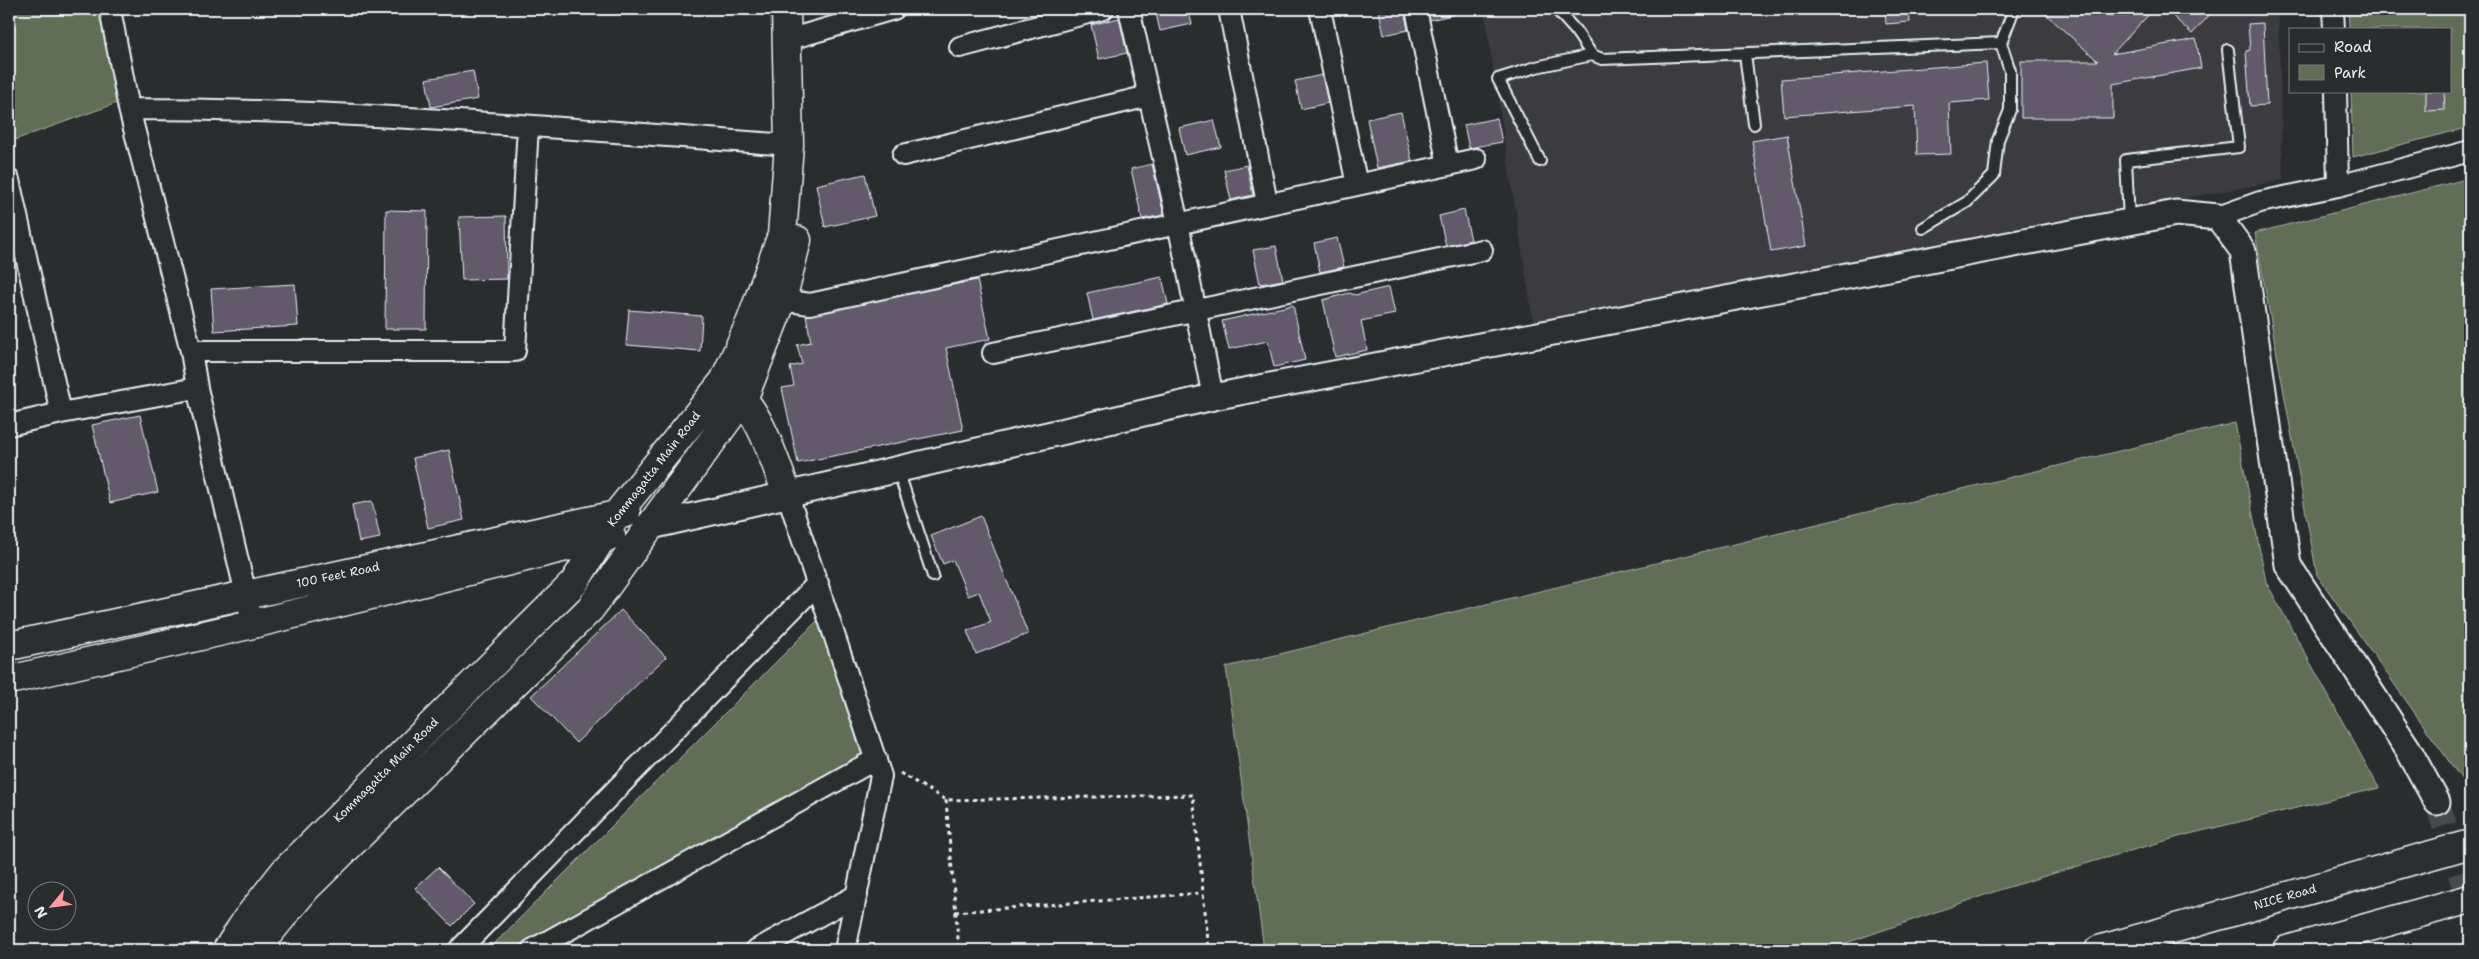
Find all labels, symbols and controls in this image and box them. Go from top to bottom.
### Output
legend [2289,28,2452,92]
text: Road [2334,37,2372,57]
text: Park [2334,63,2366,83]
street label: Kommagatta Main Road [604,408,704,530]
street label: 100 Feet Road [295,558,381,592]
street label: Kommagatta Main Road [330,714,442,826]
street label: NICE Road [2252,880,2318,914]
north arrow [28,882,78,932]
text: N [30,903,51,922]

